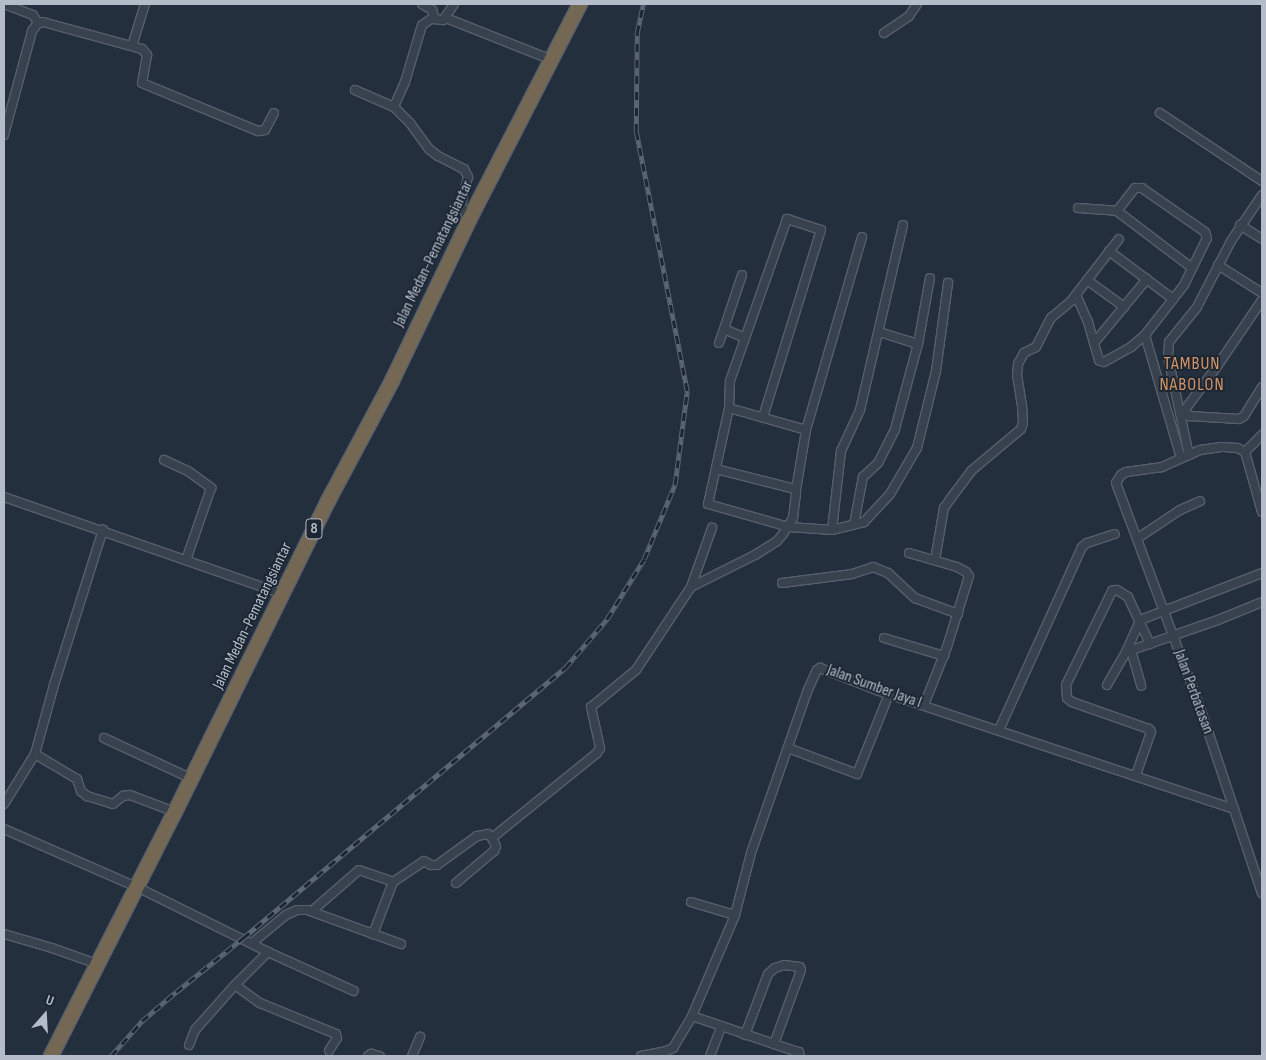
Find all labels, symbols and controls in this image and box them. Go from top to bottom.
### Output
street label: Jalan Medan-Pematangsiantar [390,178,478,330]
district label: TAMBUN NABOLON [1159,354,1225,396]
road number: 8 [305,516,323,542]
street label: Jalan Medan-Pematangsiantar [209,540,297,692]
street label: Jalan Perbatasan [1169,647,1217,737]
street label: Jalan Sumber Jaya I [824,661,924,713]
north arrow [20,990,70,1040]
text: U [44,991,56,1010]

